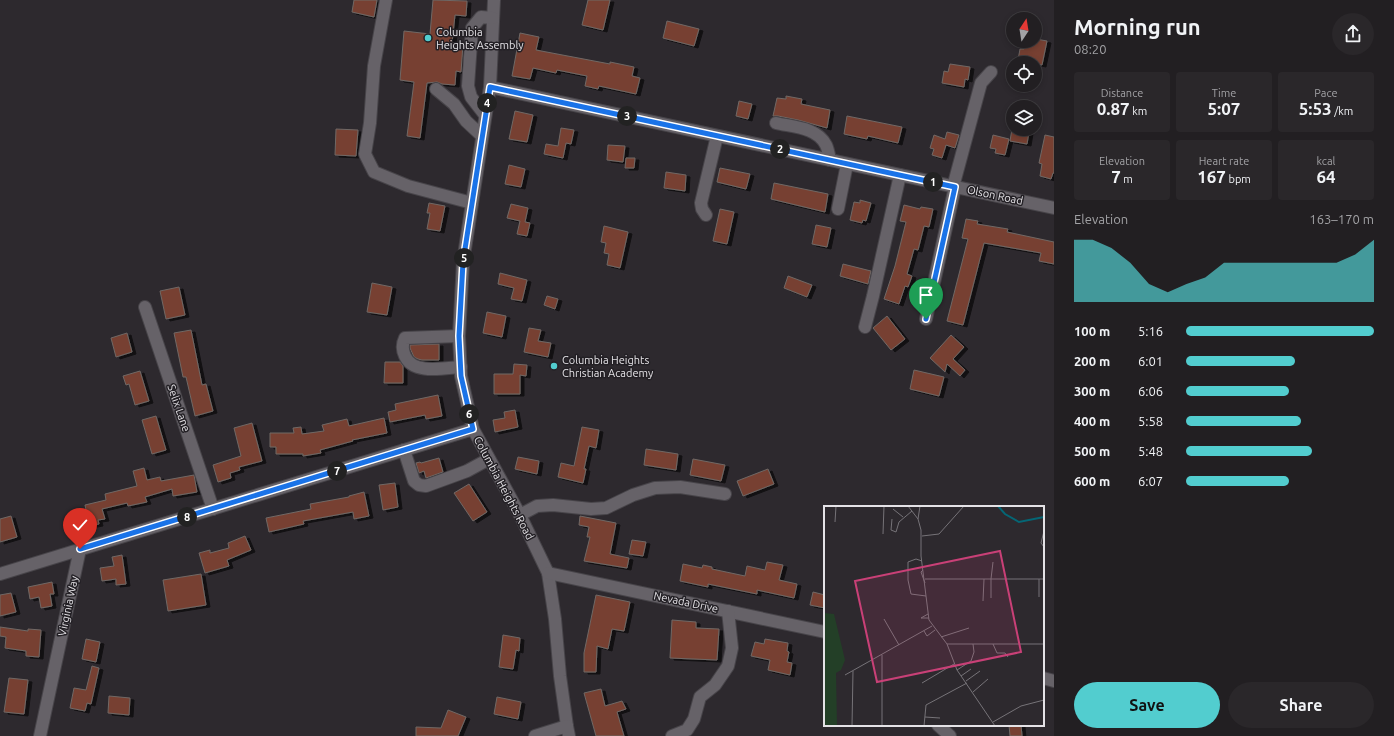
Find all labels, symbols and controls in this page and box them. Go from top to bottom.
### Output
north arrow [1006,12,1042,48]
map controls [1006,12,1042,136]
button: share [1332,13,1374,55]
text: Morning run [1074,14,1201,39]
place label: Columbia Heights Assembly [436,26,524,51]
marker: Columbia Heights Assembly [423,33,433,43]
text: 08:20 [1074,42,1107,56]
button: locate [1006,56,1042,92]
text: Distance [1101,87,1143,99]
text: Time [1212,87,1236,99]
text: Pace [1314,87,1338,99]
pin: 4 [477,93,497,113]
text: 4 [484,97,490,109]
text: 0.87 [1097,99,1130,118]
text: 5:07 [1208,99,1240,118]
text: 5:53 [1299,99,1332,118]
button: layers [1006,100,1042,136]
text: km [1130,105,1147,117]
text: /km [1332,105,1353,117]
pin: 3 [617,106,637,126]
text: 3 [624,110,630,122]
pin: 2 [770,139,790,159]
text: 2 [777,143,783,155]
text: Elevation [1099,155,1145,167]
text: Heart rate [1199,155,1249,167]
text: kcal [1317,155,1336,167]
text: 7 [1111,167,1121,186]
text: 167 [1197,167,1226,186]
text: 64 [1316,167,1336,186]
pin: 1 [923,172,943,192]
text: m [1121,173,1133,185]
text: bpm [1226,173,1251,185]
text: 1 [930,176,936,188]
street label: Olson Road [966,183,1024,207]
text: Elevation [1074,212,1128,226]
text: 163–170 m [1309,212,1374,226]
pin: 5 [454,248,474,268]
text: 5 [461,252,467,264]
pin [909,278,943,319]
icon: arrive [915,284,937,306]
text: 100 m [1074,324,1110,338]
text: 5:16 [1138,324,1163,338]
place label: Columbia Heights Christian Academy [562,354,654,379]
text: 200 m [1074,354,1110,368]
text: 6:01 [1138,354,1163,368]
marker: Columbia Heights Christian Academy [549,361,559,371]
street label: Selix Lane [165,383,193,433]
text: 300 m [1074,384,1110,398]
text: 6:06 [1138,384,1163,398]
pin: 6 [459,404,479,424]
text: 6 [466,408,472,420]
text: 400 m [1074,414,1110,428]
text: 5:58 [1138,414,1163,428]
street label: Columbia Heights Road [472,434,536,542]
text: 500 m [1074,444,1110,458]
text: 5:48 [1138,444,1163,458]
pin: 7 [327,461,347,481]
text: 7 [334,465,340,477]
text: 600 m [1074,474,1110,488]
text: 6:07 [1138,474,1163,488]
inset map [824,506,1044,726]
pin: 8 [177,507,197,527]
pin [63,508,97,549]
text: 8 [184,511,190,523]
icon: check [69,514,91,536]
street label: Virginia Way [56,574,80,637]
street label: Nevada Drive [653,589,719,615]
button: Save [1074,682,1220,728]
button: Share [1228,682,1374,728]

